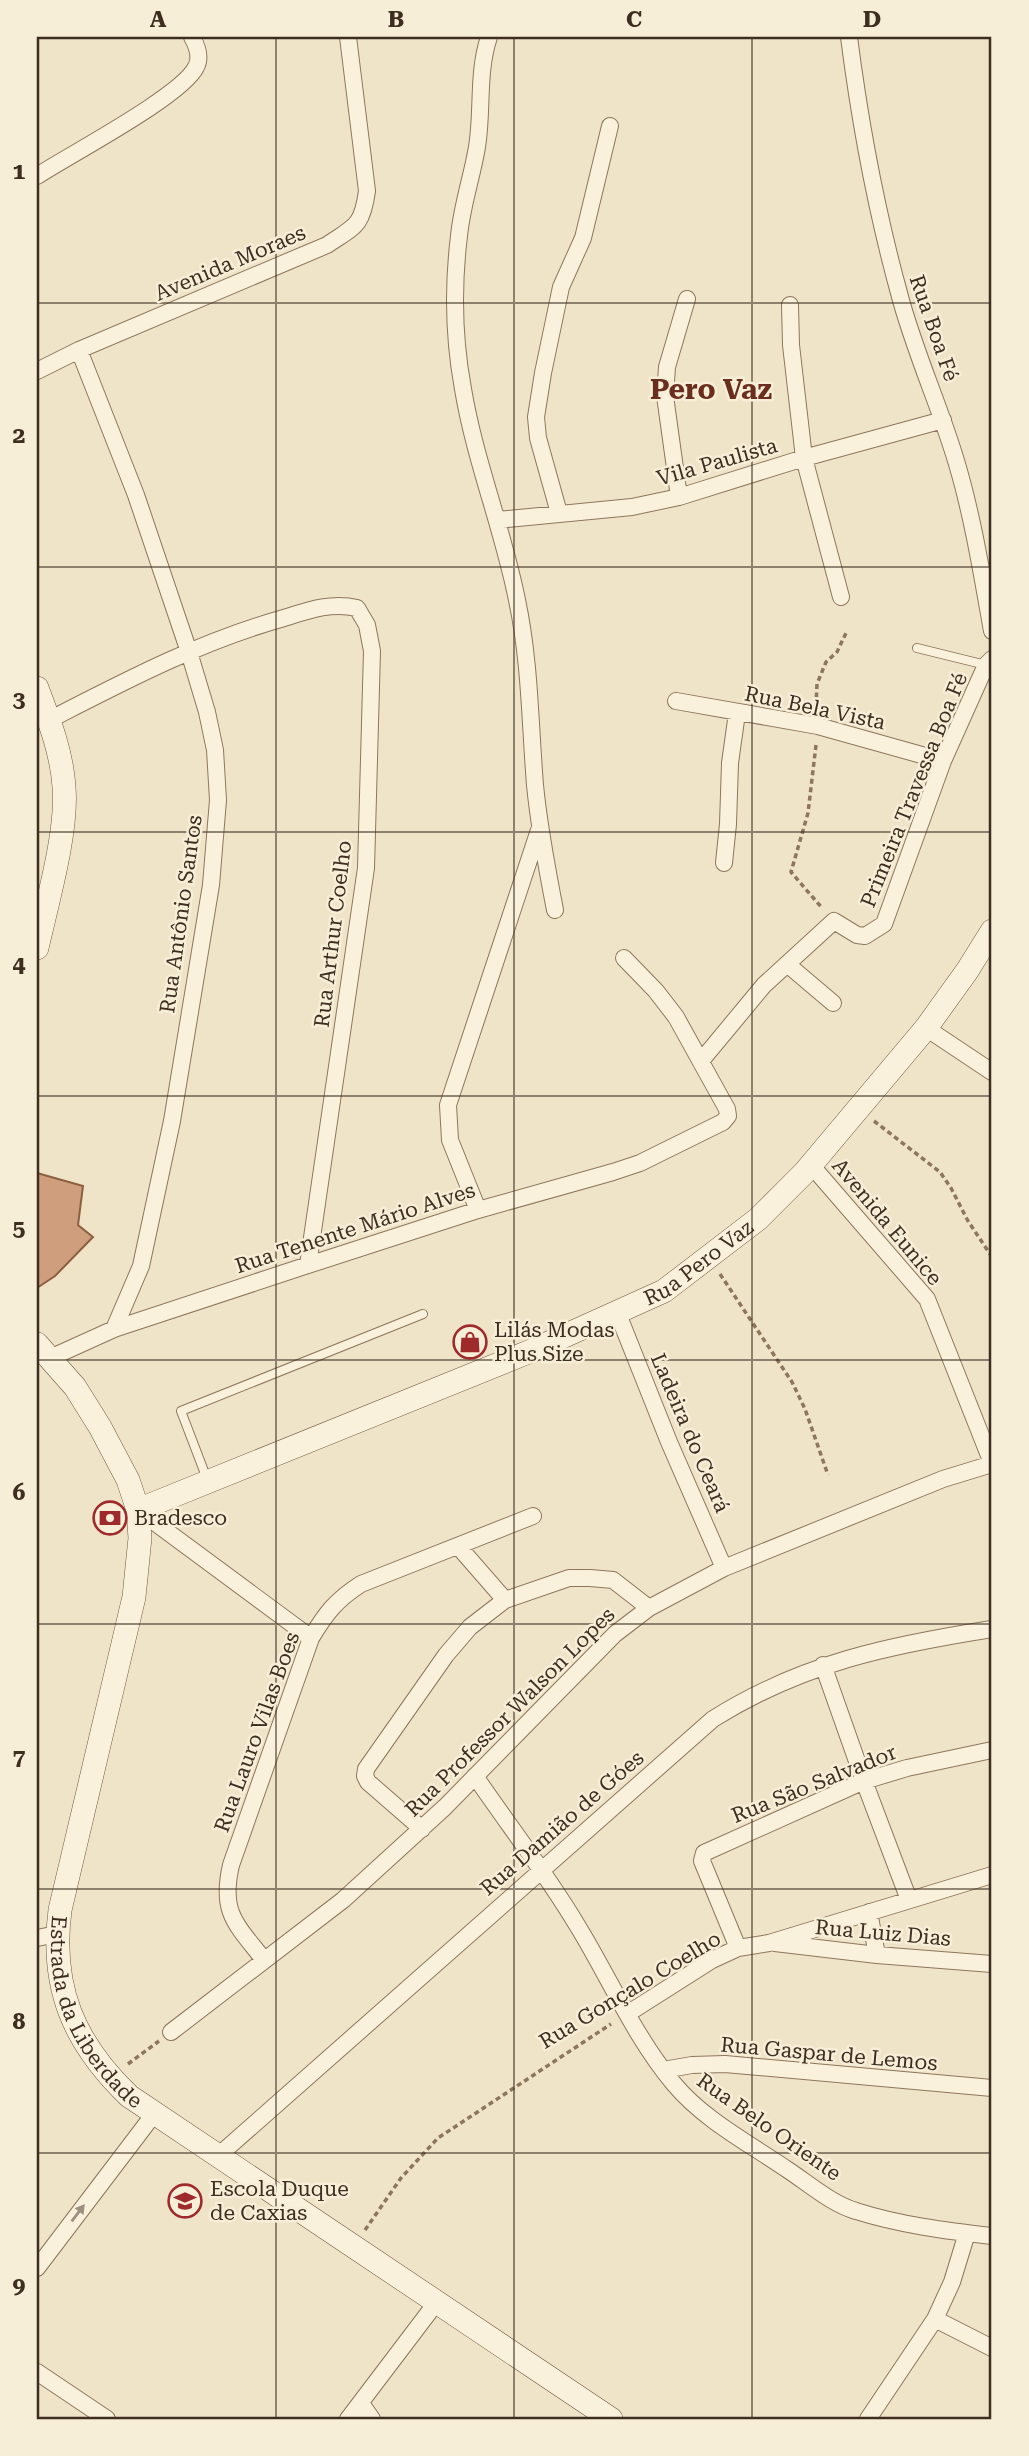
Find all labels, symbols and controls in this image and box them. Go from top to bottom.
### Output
text: A [150,6,167,33]
text: B [388,6,404,33]
text: C [626,6,642,33]
text: D [863,6,881,33]
text: 1 [13,158,26,185]
street label: Avenida Moraes [151,220,309,306]
street label: Rua Boa Fé [905,272,963,384]
district label: Pero Vaz [650,373,772,406]
text: 2 [13,422,25,449]
street label: Vila Paulista [654,433,781,491]
street label: Primeira Travessa Boa Fé [856,669,972,911]
street label: Rua Bela Vista [742,681,888,735]
text: 3 [13,686,26,713]
street label: Rua Antônio Santos [155,813,207,1015]
street label: Rua Arthur Coelho [310,839,356,1029]
text: 4 [13,951,26,978]
street label: Avenida Eunice [827,1154,947,1290]
street label: Rua Tenente Mário Alves [232,1178,478,1278]
text: 5 [13,1215,26,1242]
street label: Rua Pero Vaz [640,1215,758,1310]
place label: Lilás Modas Plus Size [494,1318,614,1366]
shop icon: Lilás Modas Plus Size [451,1323,489,1361]
street label: Ladeira do Ceará [646,1350,735,1517]
text: 6 [13,1479,26,1506]
bank icon: Bradesco [91,1499,129,1537]
place label: Bradesco [134,1506,227,1530]
street label: Rua Professor Walson Lopes [400,1602,620,1822]
street label: Rua Lauro Vilas Boes [210,1629,304,1835]
street label: Rua São Salvador [728,1740,900,1828]
text: 7 [13,1744,26,1771]
street label: Rua Damião de Góes [476,1746,648,1900]
street label: Estrada da Liberdade [46,1915,147,2113]
street label: Rua Luiz Dias [814,1915,952,1951]
street label: Rua Gonçalo Coelho [535,1926,725,2054]
text: 8 [13,2008,26,2035]
street label: Rua Gaspar de Lemos [720,2033,938,2075]
street label: Rua Belo Oriente [692,2068,846,2186]
place label: Escola Duque de Caxias [210,2177,349,2225]
school or university icon: Escola Duque de Caxias [166,2182,204,2220]
one-way arrow [70,2204,84,2222]
text: 9 [13,2272,26,2299]

